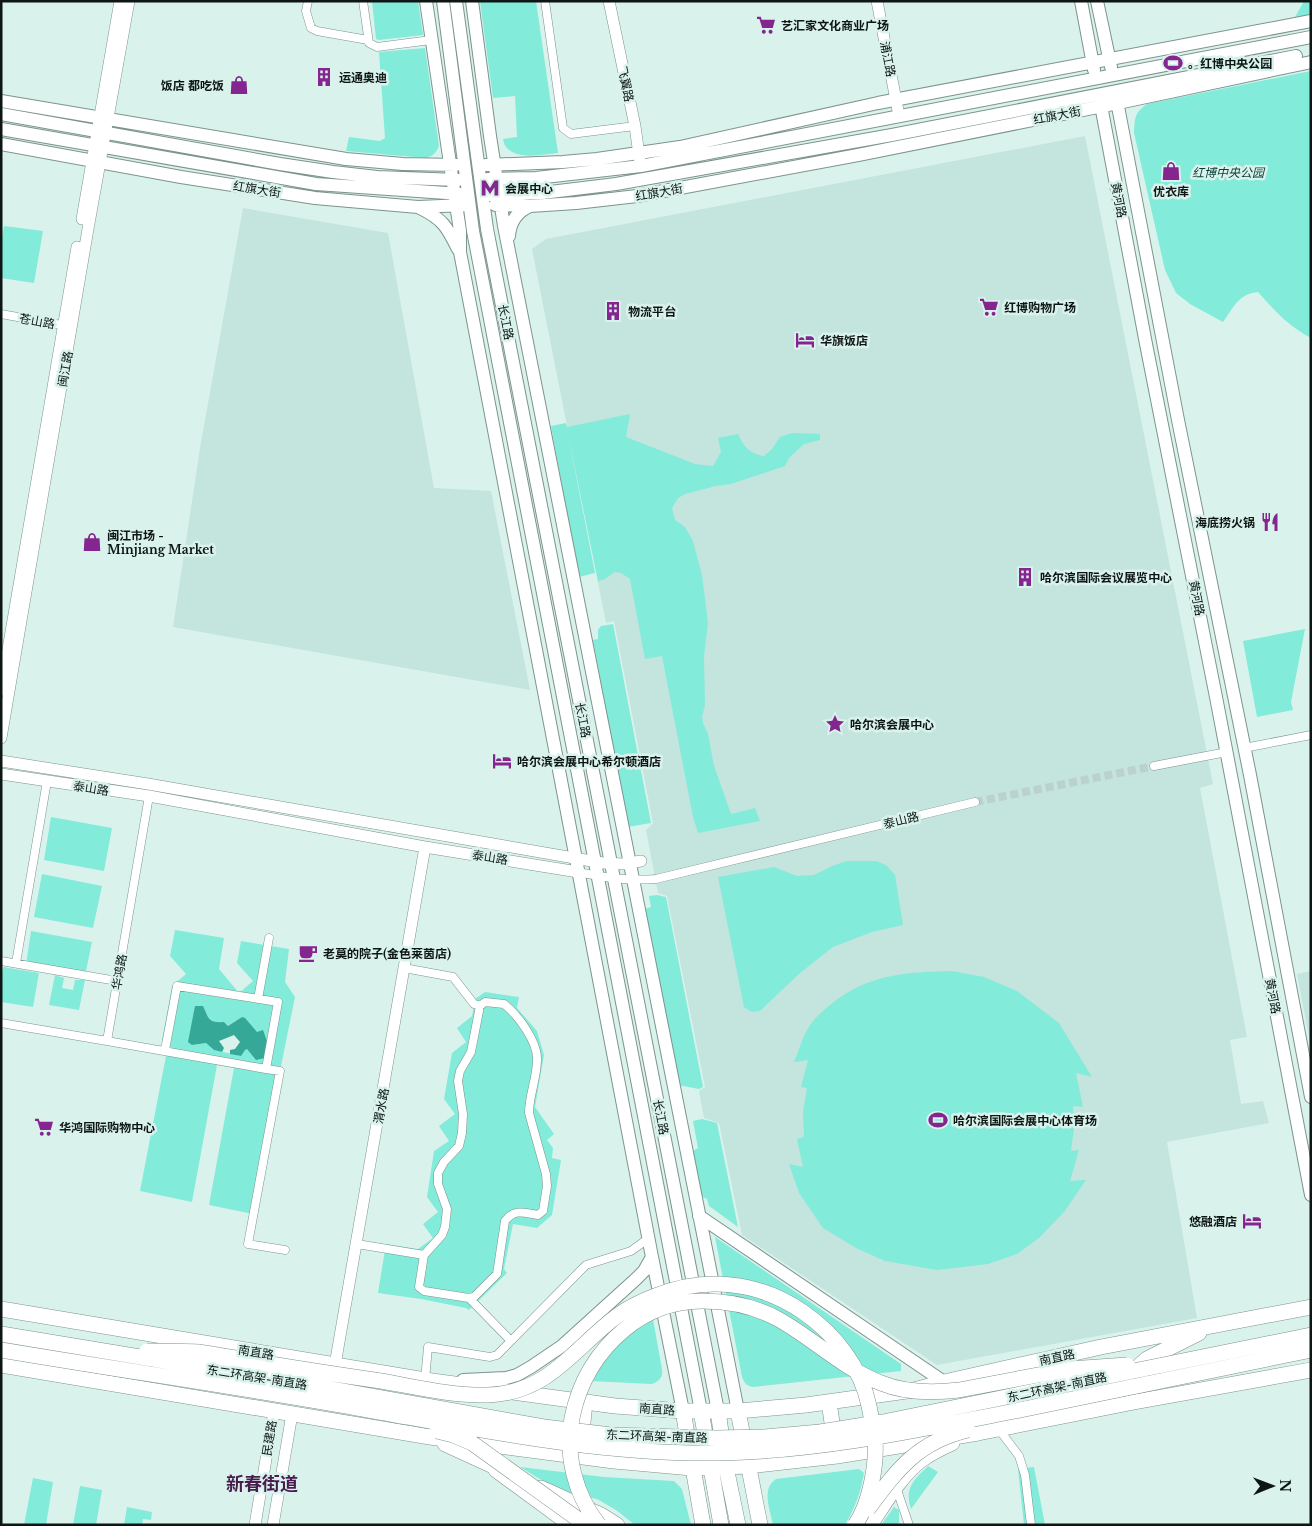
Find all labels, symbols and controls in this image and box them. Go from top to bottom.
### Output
supermarket icon: 艺汇家文化商业广场 [755,14,777,36]
place label: 艺汇家文化商业广场 [781,18,889,33]
street label: 浦江路 [877,40,899,78]
sports icon: 。红博中央公园 [1162,52,1184,74]
place label: 。红博中央公园 [1188,56,1272,71]
street label: 飞翼路 [615,65,637,103]
building icon: 运通奥迪 [313,66,335,88]
place label: 运通奥迪 [339,70,387,85]
shop icon: 饭店 都吃饭 [228,74,250,96]
place label: 饭店 都吃饭 [161,78,224,93]
street label: 红旗大街 [1032,103,1082,127]
shop icon: 优衣库 [1160,160,1182,182]
park label: 红博中央公园 [1192,165,1266,180]
metro station icon: 会展中心 [479,177,501,199]
street label: 红旗大街 [232,178,282,200]
street label: 红旗大街 [634,180,684,204]
place label: 会展中心 [505,181,553,196]
street label: 黄河路 [1108,181,1130,219]
place label: 优衣库 [1153,184,1189,199]
supermarket icon: 红博购物广场 [978,296,1000,318]
building icon: 物流平台 [602,300,624,322]
place label: 红博购物广场 [1004,300,1076,315]
street label: 长江路 [495,303,517,341]
place label: 物流平台 [628,304,676,319]
street label: 苍山路 [18,310,56,332]
hotel icon: 华旗饭店 [794,329,816,351]
place label: 华旗饭店 [820,333,868,348]
street label: 闽江路 [54,350,76,388]
restaurant icon: 海底捞火锅 [1259,511,1281,533]
place label: 海底捞火锅 [1195,515,1255,530]
place label: 闽江市场 - Minjiang Market [107,528,214,557]
shop icon: 闽江市场 - Minjiang Market [81,531,103,553]
building icon: 哈尔滨国际会议展览中心 [1014,566,1036,588]
place label: 哈尔滨国际会议展览中心 [1040,570,1172,585]
street label: 黄河路 [1186,579,1208,617]
street label: 长江路 [572,701,594,739]
place icon: 哈尔滨会展中心 [824,713,846,735]
place label: 哈尔滨会展中心 [850,717,934,732]
hotel icon: 哈尔滨会展中心希尔顿酒店 [491,750,513,772]
place label: 哈尔滨会展中心希尔顿酒店 [517,754,661,769]
street label: 泰山路 [72,778,110,798]
street label: 泰山路 [882,808,920,832]
street label: 泰山路 [471,847,509,867]
cafe icon: 老莫的院子(金色莱茵店) [297,942,319,964]
place label: 老莫的院子(金色莱茵店) [323,946,451,961]
street label: 华鸿路 [108,953,130,991]
street label: 黄河路 [1262,977,1284,1015]
street label: 渭水路 [370,1087,392,1125]
street label: 长江路 [650,1098,672,1136]
sports icon: 哈尔滨国际会展中心体育场 [927,1109,949,1131]
place label: 哈尔滨国际会展中心体育场 [953,1113,1097,1128]
supermarket icon: 华鸿国际购物中心 [33,1116,55,1138]
place label: 华鸿国际购物中心 [59,1120,155,1135]
hotel icon: 悠融酒店 [1241,1210,1263,1232]
place label: 悠融酒店 [1189,1214,1237,1229]
street label: 南直路 [237,1342,275,1362]
street label: 南直路 [1038,1346,1076,1368]
street label: 东二环高架-南直路 [206,1362,308,1392]
street label: 东二环高架-南直路 [1006,1369,1108,1405]
street label: 南直路 [639,1400,675,1418]
street label: 民建路 [259,1419,279,1457]
street label: 东二环高架-南直路 [606,1427,708,1445]
north arrow [1247,1461,1297,1511]
district label: 新春街道 [226,1473,298,1495]
text: N [1276,1479,1294,1493]

